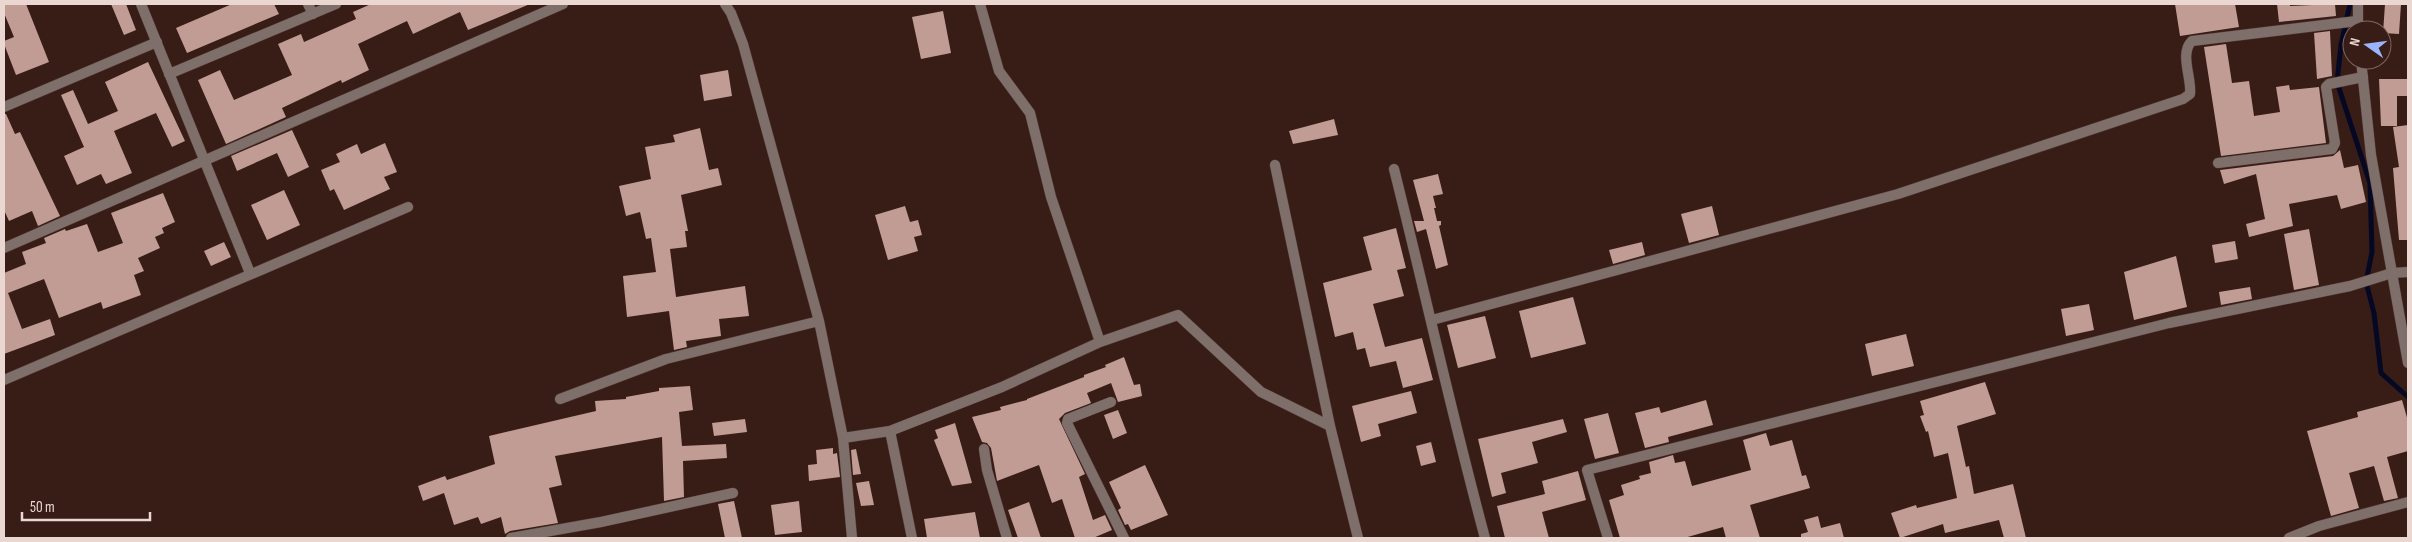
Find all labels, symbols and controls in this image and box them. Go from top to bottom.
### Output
north arrow [2342,20,2392,70]
text: N [2346,36,2364,48]
scale bar [22,490,150,522]
text: 50 m [30,498,55,517]

